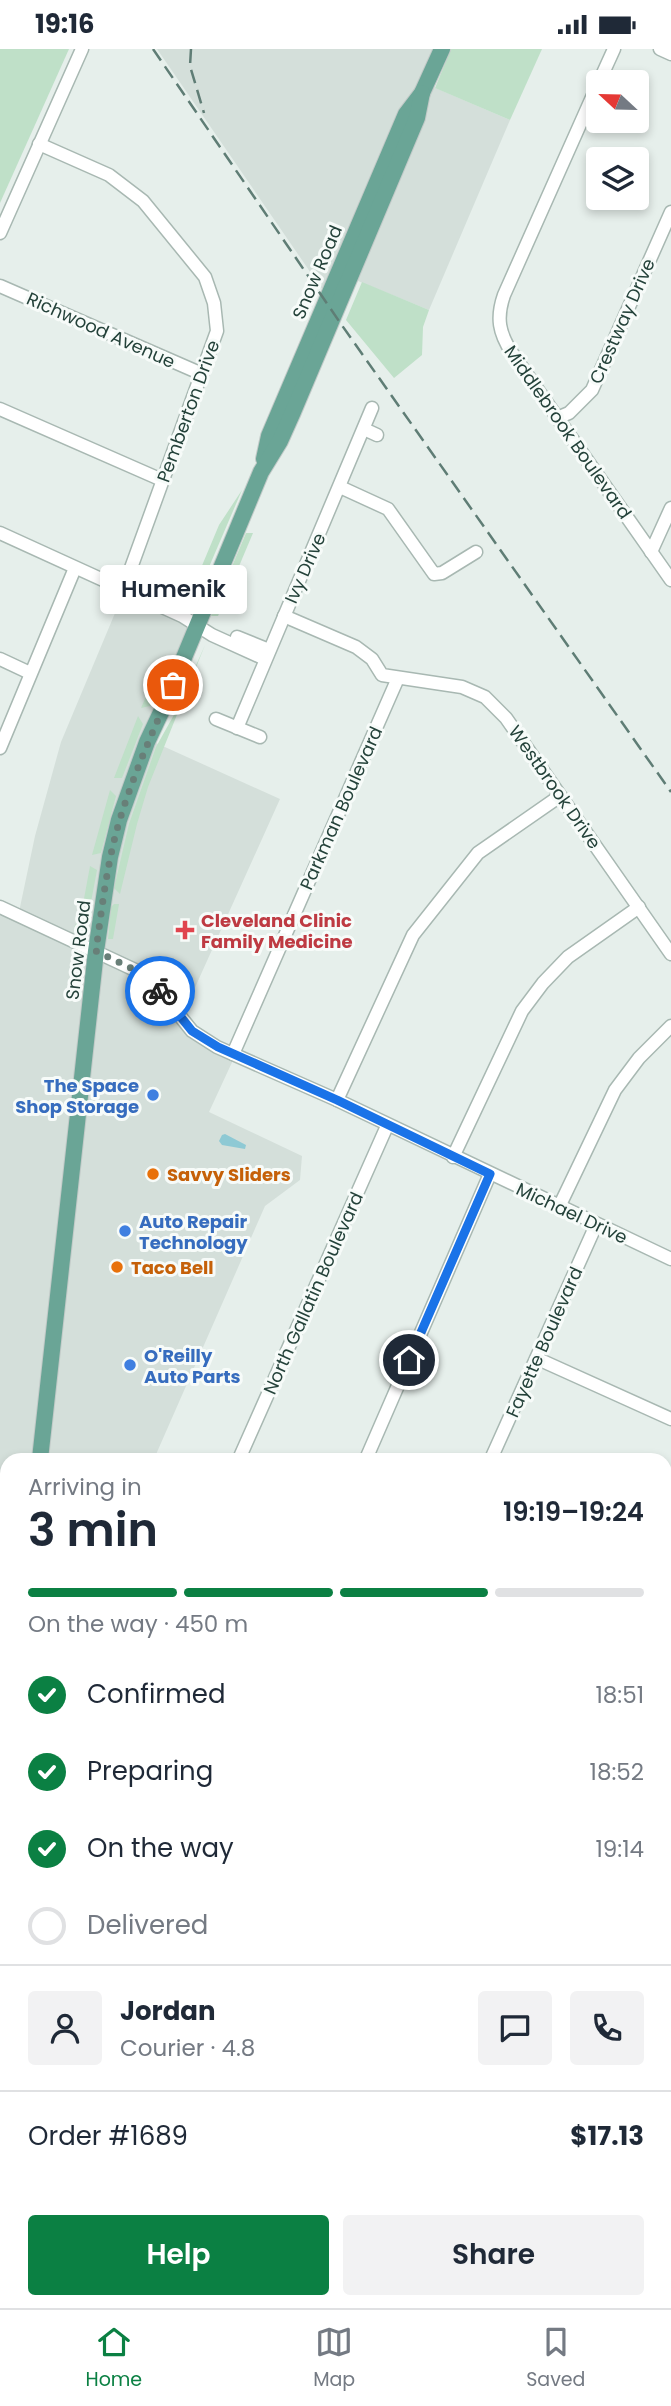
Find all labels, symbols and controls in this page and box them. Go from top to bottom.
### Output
text: 19:16 [35,6,95,42]
north arrow [586,70,649,133]
map controls [586,70,649,210]
button: layers [586,147,649,210]
street label: Snow Road [286,221,348,323]
street label: Crestway Drive [583,254,661,388]
street label: Richwood Avenue [23,286,179,374]
street label: Pemberton Drive [151,336,225,486]
street label: Middlebrook Boulevard [498,340,638,524]
street label: Ivy Drive [278,529,332,607]
callout: Humenik [100,566,246,615]
text: Humenik [121,573,226,605]
pin [143,655,203,715]
icon: bag [154,666,192,704]
street label: Westbrook Drive [503,720,607,854]
street label: Parkman Boulevard [294,722,388,894]
street label: Snow Road [60,899,96,1001]
place label: Cleveland Clinic Family Medicine [201,908,353,954]
marker: Cleveland Clinic Family Medicine [175,920,195,940]
courier [125,956,195,1026]
icon: bike [141,972,179,1010]
place label: The Space Shop Storage [15,1073,139,1119]
marker: The Space Shop Storage [145,1087,161,1103]
place label: Savvy Sliders [167,1162,291,1187]
marker: Savvy Sliders [145,1166,161,1182]
street label: Michael Drive [512,1176,632,1250]
street label: North Gallatin Boulevard [257,1188,369,1398]
place label: Auto Repair Technology [139,1209,248,1255]
marker: Auto Repair Technology [117,1223,133,1239]
place label: Taco Bell [131,1255,214,1280]
marker: Taco Bell [109,1259,125,1275]
street label: Fayette Boulevard [500,1263,588,1421]
pin [379,1330,439,1390]
icon: home [390,1341,428,1379]
place label: O'Reilly Auto Parts [144,1343,241,1389]
marker: O'Reilly Auto Parts [122,1357,138,1373]
text: Arriving in [28,1471,142,1503]
text: 19:19–19:24 [503,1494,644,1530]
text: 3 min [28,1498,158,1562]
text: On the way · 450 m [28,1608,248,1640]
icon: check [28,1676,66,1714]
text: Confirmed [87,1676,225,1712]
text: 18:51 [595,1679,644,1711]
icon: check [28,1753,66,1791]
text: Preparing [87,1753,213,1789]
text: 18:52 [590,1756,644,1788]
icon: check [28,1830,66,1868]
text: On the way [87,1830,234,1866]
text: 19:14 [595,1833,644,1865]
text: Delivered [87,1907,208,1943]
button: person [28,1991,102,2065]
button: chat [478,1991,552,2065]
button: phone [570,1991,644,2065]
text: Jordan [120,1993,216,2029]
text: Courier · 4.8 [120,2032,255,2064]
text: Order #1689 [28,2118,188,2154]
text: $17.13 [570,2118,644,2154]
button: Help [28,2215,329,2295]
button: Share [343,2215,644,2295]
tab: Home [85,2323,142,2394]
tab: Map [313,2323,355,2394]
tab: Saved [526,2323,585,2394]

